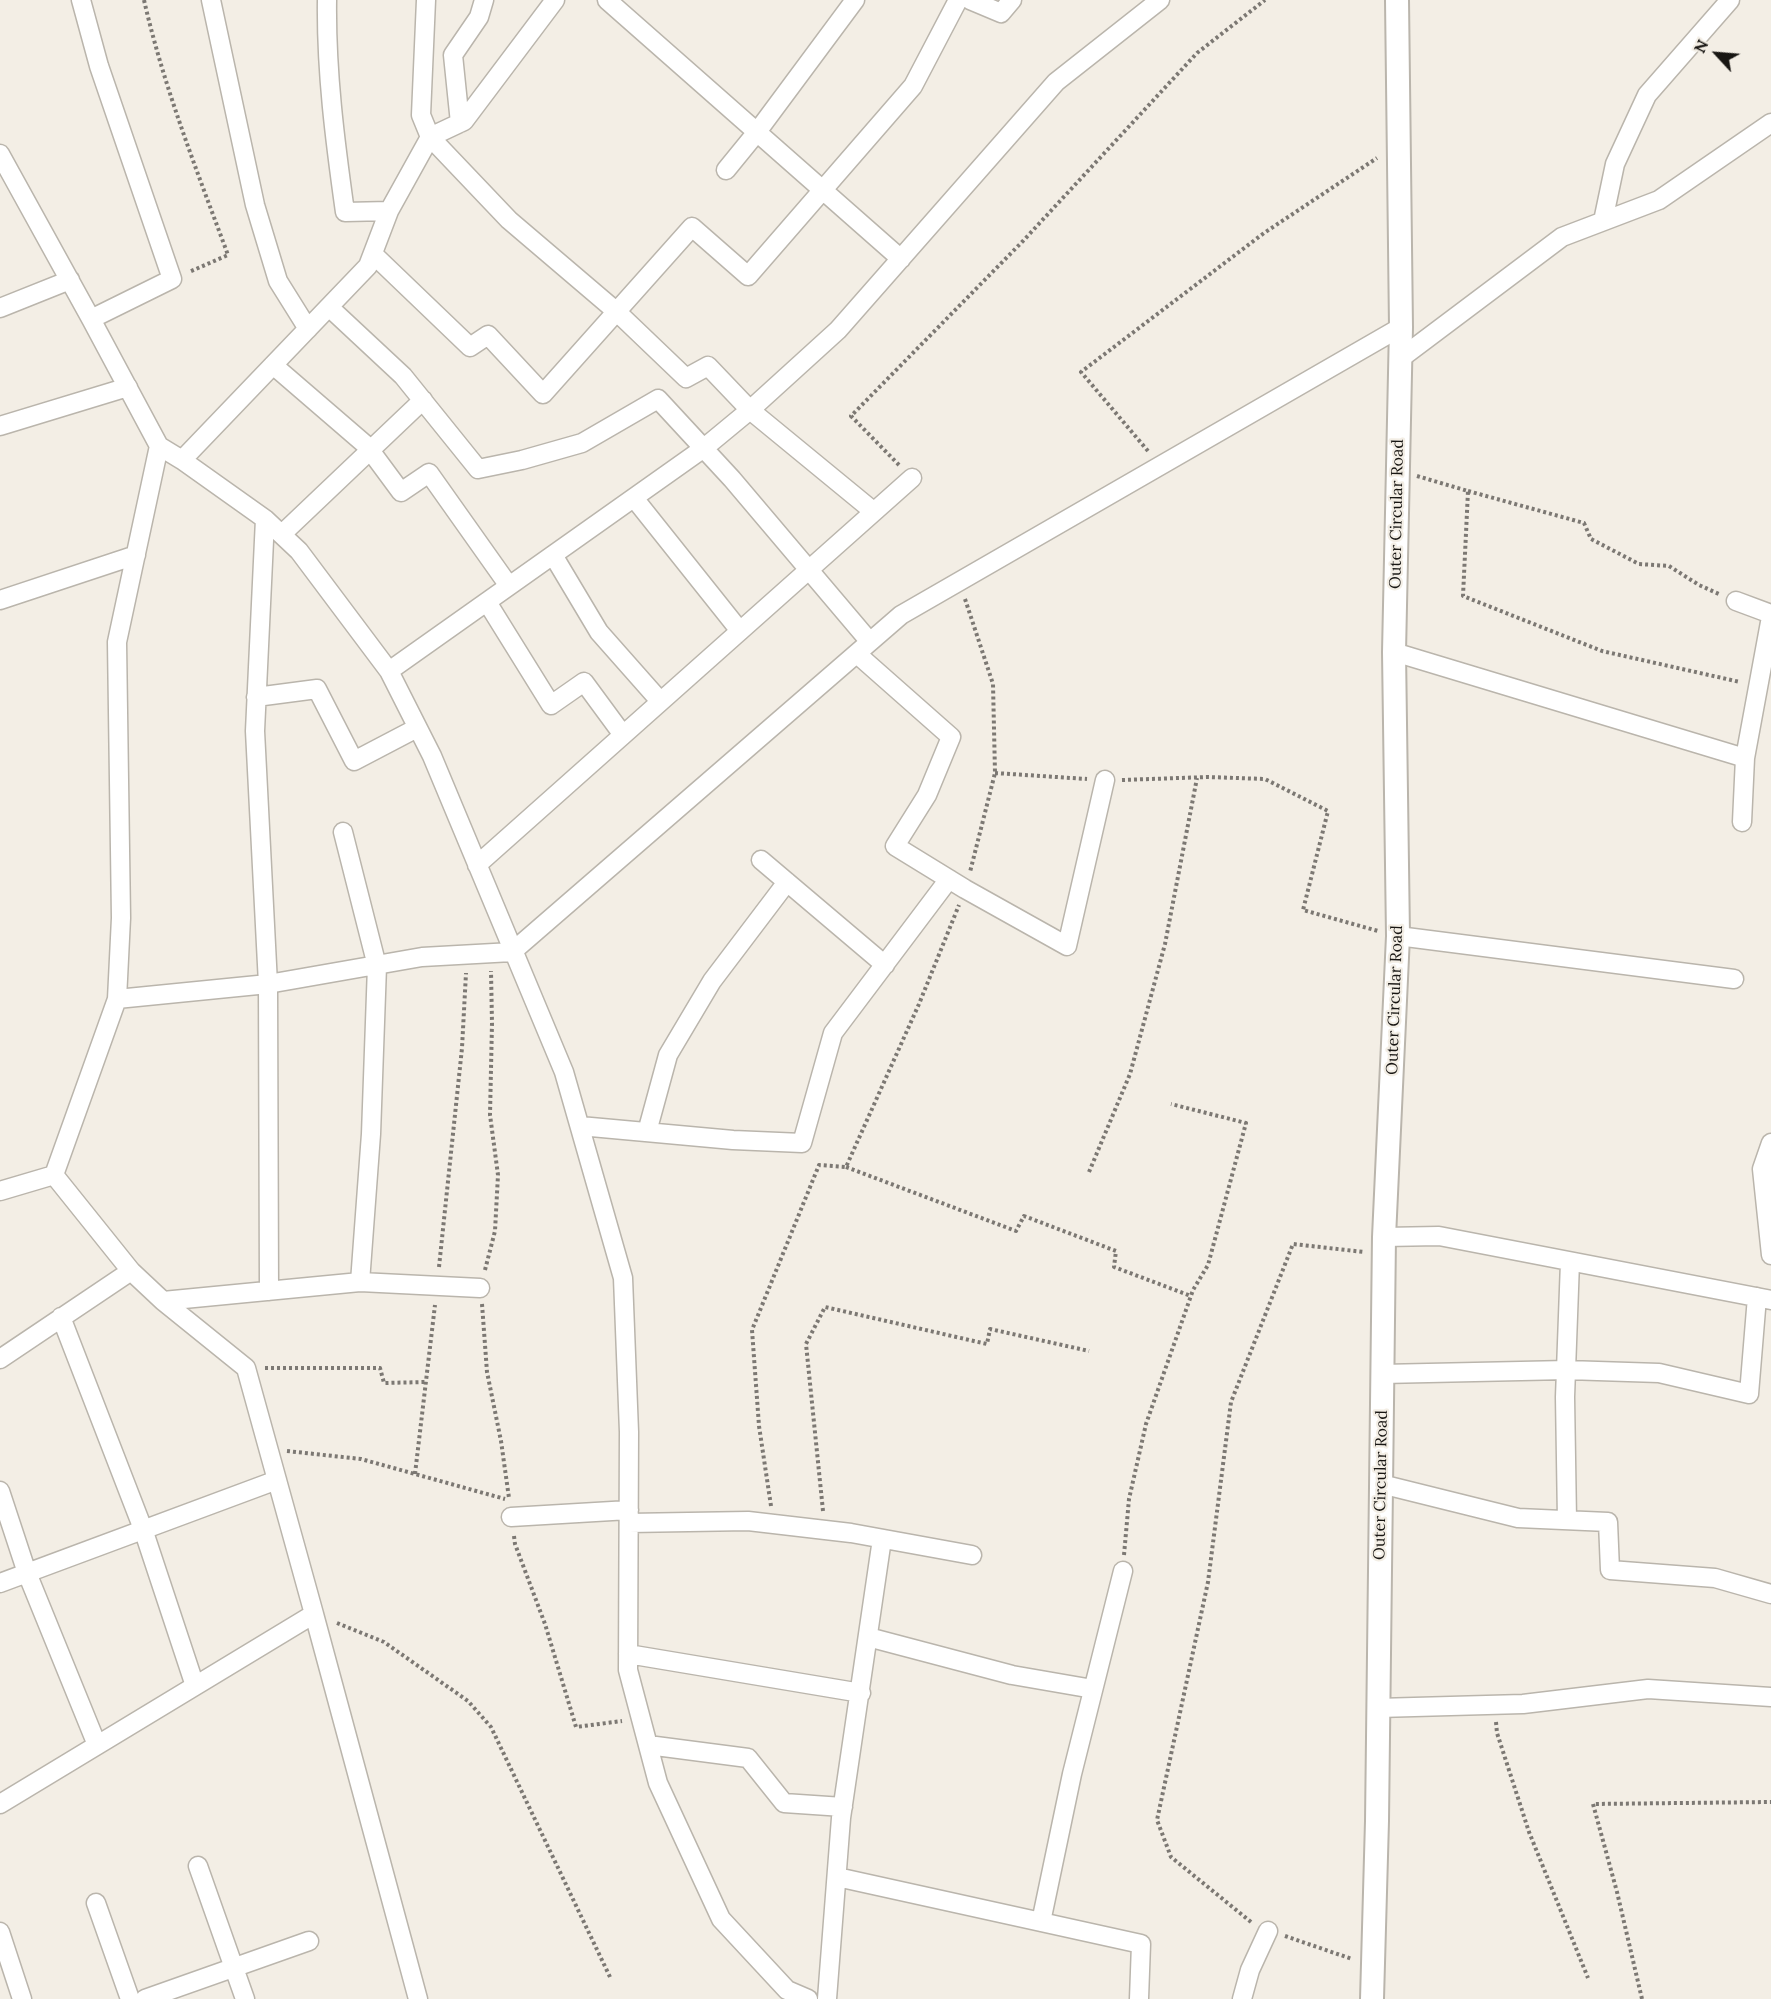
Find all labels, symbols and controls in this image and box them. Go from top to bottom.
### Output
north arrow [1687,24,1747,84]
text: N [1689,36,1713,56]
street label: Outer Circular Road [1386,439,1408,589]
street label: Outer Circular Road [1383,925,1407,1075]
street label: Outer Circular Road [1370,1410,1392,1560]

